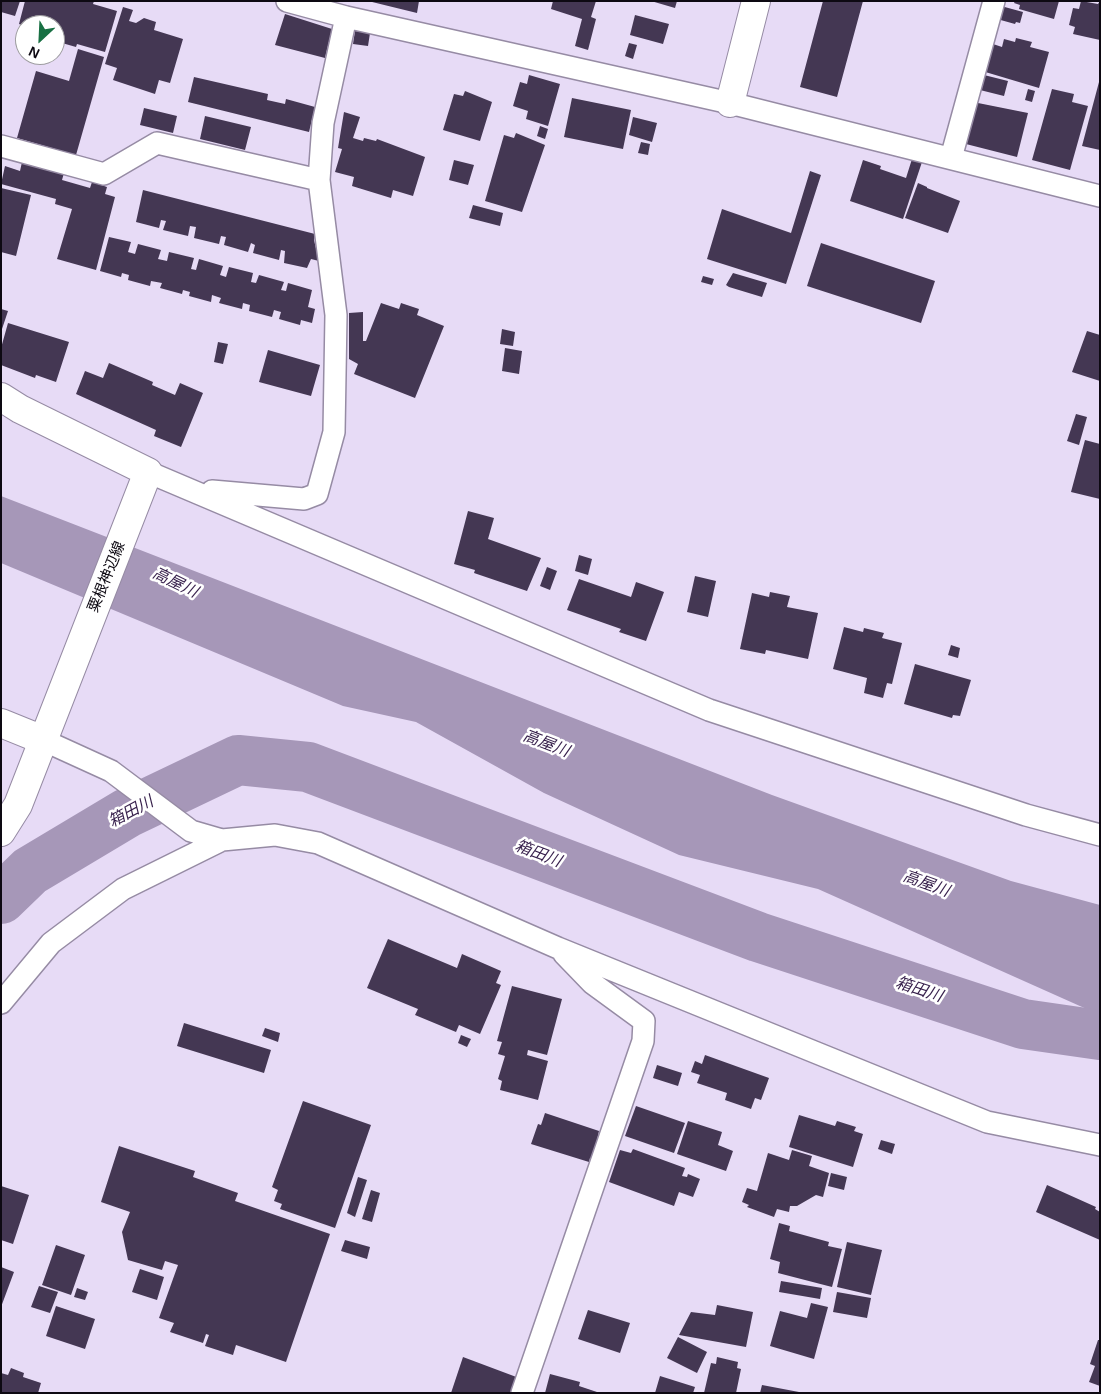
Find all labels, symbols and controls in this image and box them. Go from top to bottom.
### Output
north arrow [15,15,65,65]
text: N [26,43,42,62]
street label: 粟根神辺線 [85,539,129,615]
water label: 高屋川 [149,564,201,602]
water label: 高屋川 [520,726,572,762]
water label: 箱田川 [105,792,157,832]
water label: 箱田川 [512,836,564,872]
water label: 高屋川 [900,867,952,901]
water label: 箱田川 [893,973,945,1007]

